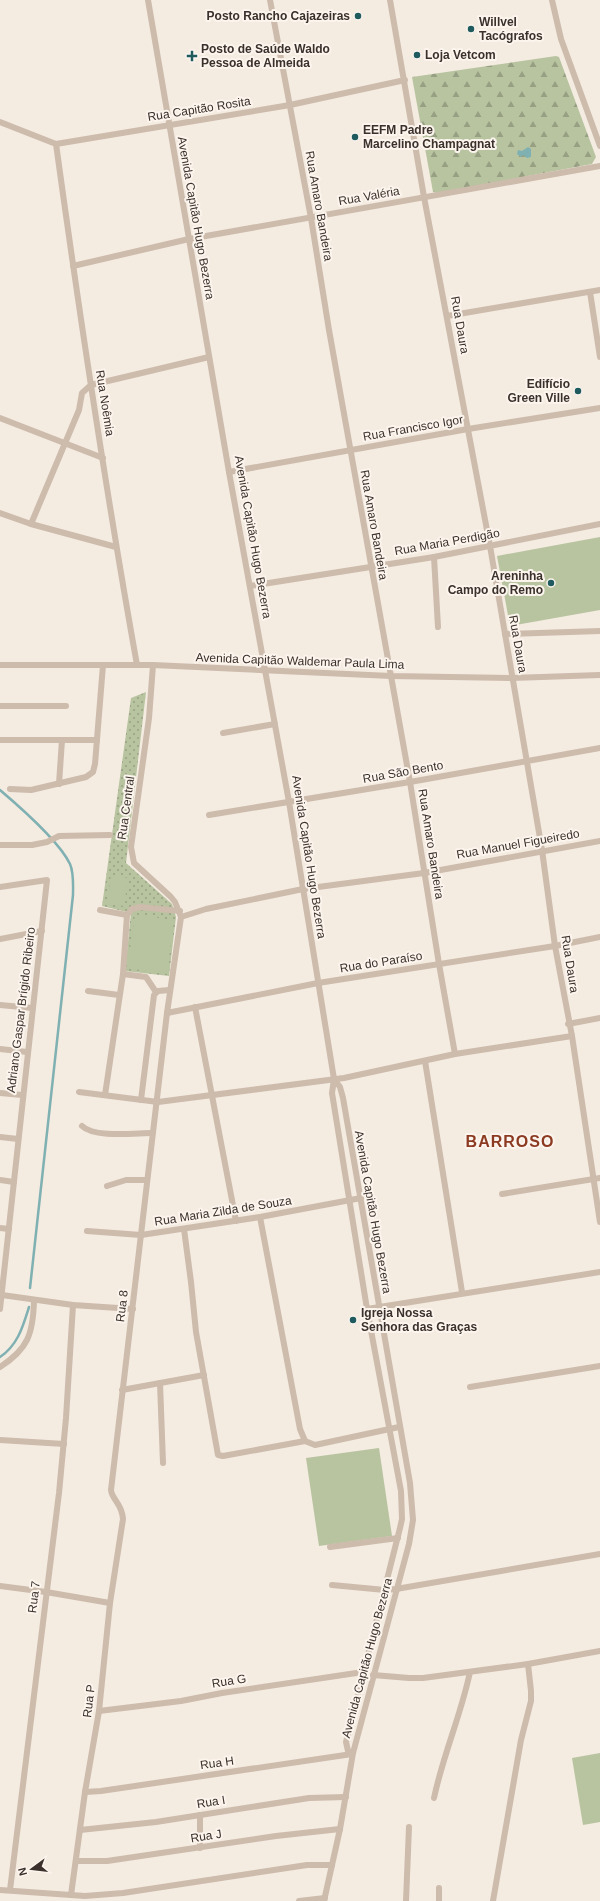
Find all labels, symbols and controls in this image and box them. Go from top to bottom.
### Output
place label: Posto Rancho Cajazeiras [207,9,350,23]
marker: Posto Rancho Cajazeiras [353,11,363,21]
place label: Willvel Tacógrafos [479,15,543,43]
marker: Willvel Tacógrafos [466,24,476,34]
place label: Posto de Saúde Waldo Pessoa de Almeida [201,42,330,70]
place label: Loja Vetcom [425,48,496,62]
marker: Posto de Saúde Waldo Pessoa de Almeida [186,50,198,62]
marker: Loja Vetcom [412,50,422,60]
street label: Rua Capitão Rosita [147,94,252,124]
place label: EEFM Padre Marcelino Champagnat [363,123,495,151]
marker: EEFM Padre Marcelino Champagnat [350,132,360,142]
street label: Avenida Capitão Hugo Bezerra [175,135,217,301]
street label: Rua Amaro Bandeira [302,150,336,262]
street label: Rua Valéria [337,184,401,208]
street label: Rua Daura [448,295,472,355]
street label: Rua Noêmia [93,369,117,437]
place label: Edifício Green Ville [508,377,570,405]
marker: Edifício Green Ville [573,386,583,396]
street label: Rua Francisco Igor [362,412,464,444]
street label: Avenida Capitão Hugo Bezerra [232,454,274,620]
street label: Rua Amaro Bandeira [357,469,391,581]
street label: Rua Maria Perdigão [393,526,501,558]
place label: Areninha Campo do Remo [448,569,543,597]
marker: Areninha Campo do Remo [546,578,556,588]
street label: Rua Daura [506,614,530,674]
street label: Avenida Capitão Waldemar Paula Lima [195,650,405,672]
street label: Rua São Bento [362,758,445,786]
street label: Avenida Capitão Hugo Bezerra [289,774,329,940]
street label: Rua Central [115,775,137,841]
street label: Rua Amaro Bandeira [415,788,447,900]
street label: Rua Manuel Figueiredo [455,826,581,862]
street label: Adriano Gaspar Brígido Ribeiro [4,926,38,1094]
street label: Rua Daura [559,934,582,994]
street label: Rua do Paraíso [339,949,424,975]
street label: Avenida Capitão Hugo Bezerra [352,1129,394,1295]
district label: BARROSO [466,1133,554,1150]
street label: Rua Maria Zilda de Souza [153,1193,293,1229]
street label: Rua 8 [113,1289,131,1323]
place label: Igreja Nossa Senhora das Graças [361,1306,477,1334]
marker: Igreja Nossa Senhora das Graças [348,1315,358,1325]
street label: Avenida Capitão Hugo Bezerra [339,1576,395,1740]
street label: Rua 7 [25,1580,43,1614]
street label: Rua G [211,1671,247,1691]
street label: Rua P [80,1684,98,1718]
street label: Rua H [199,1754,235,1772]
street label: Rua I [196,1793,226,1811]
street label: Rua J [189,1827,223,1845]
north arrow [12,1849,52,1889]
text: N [16,1866,29,1877]

